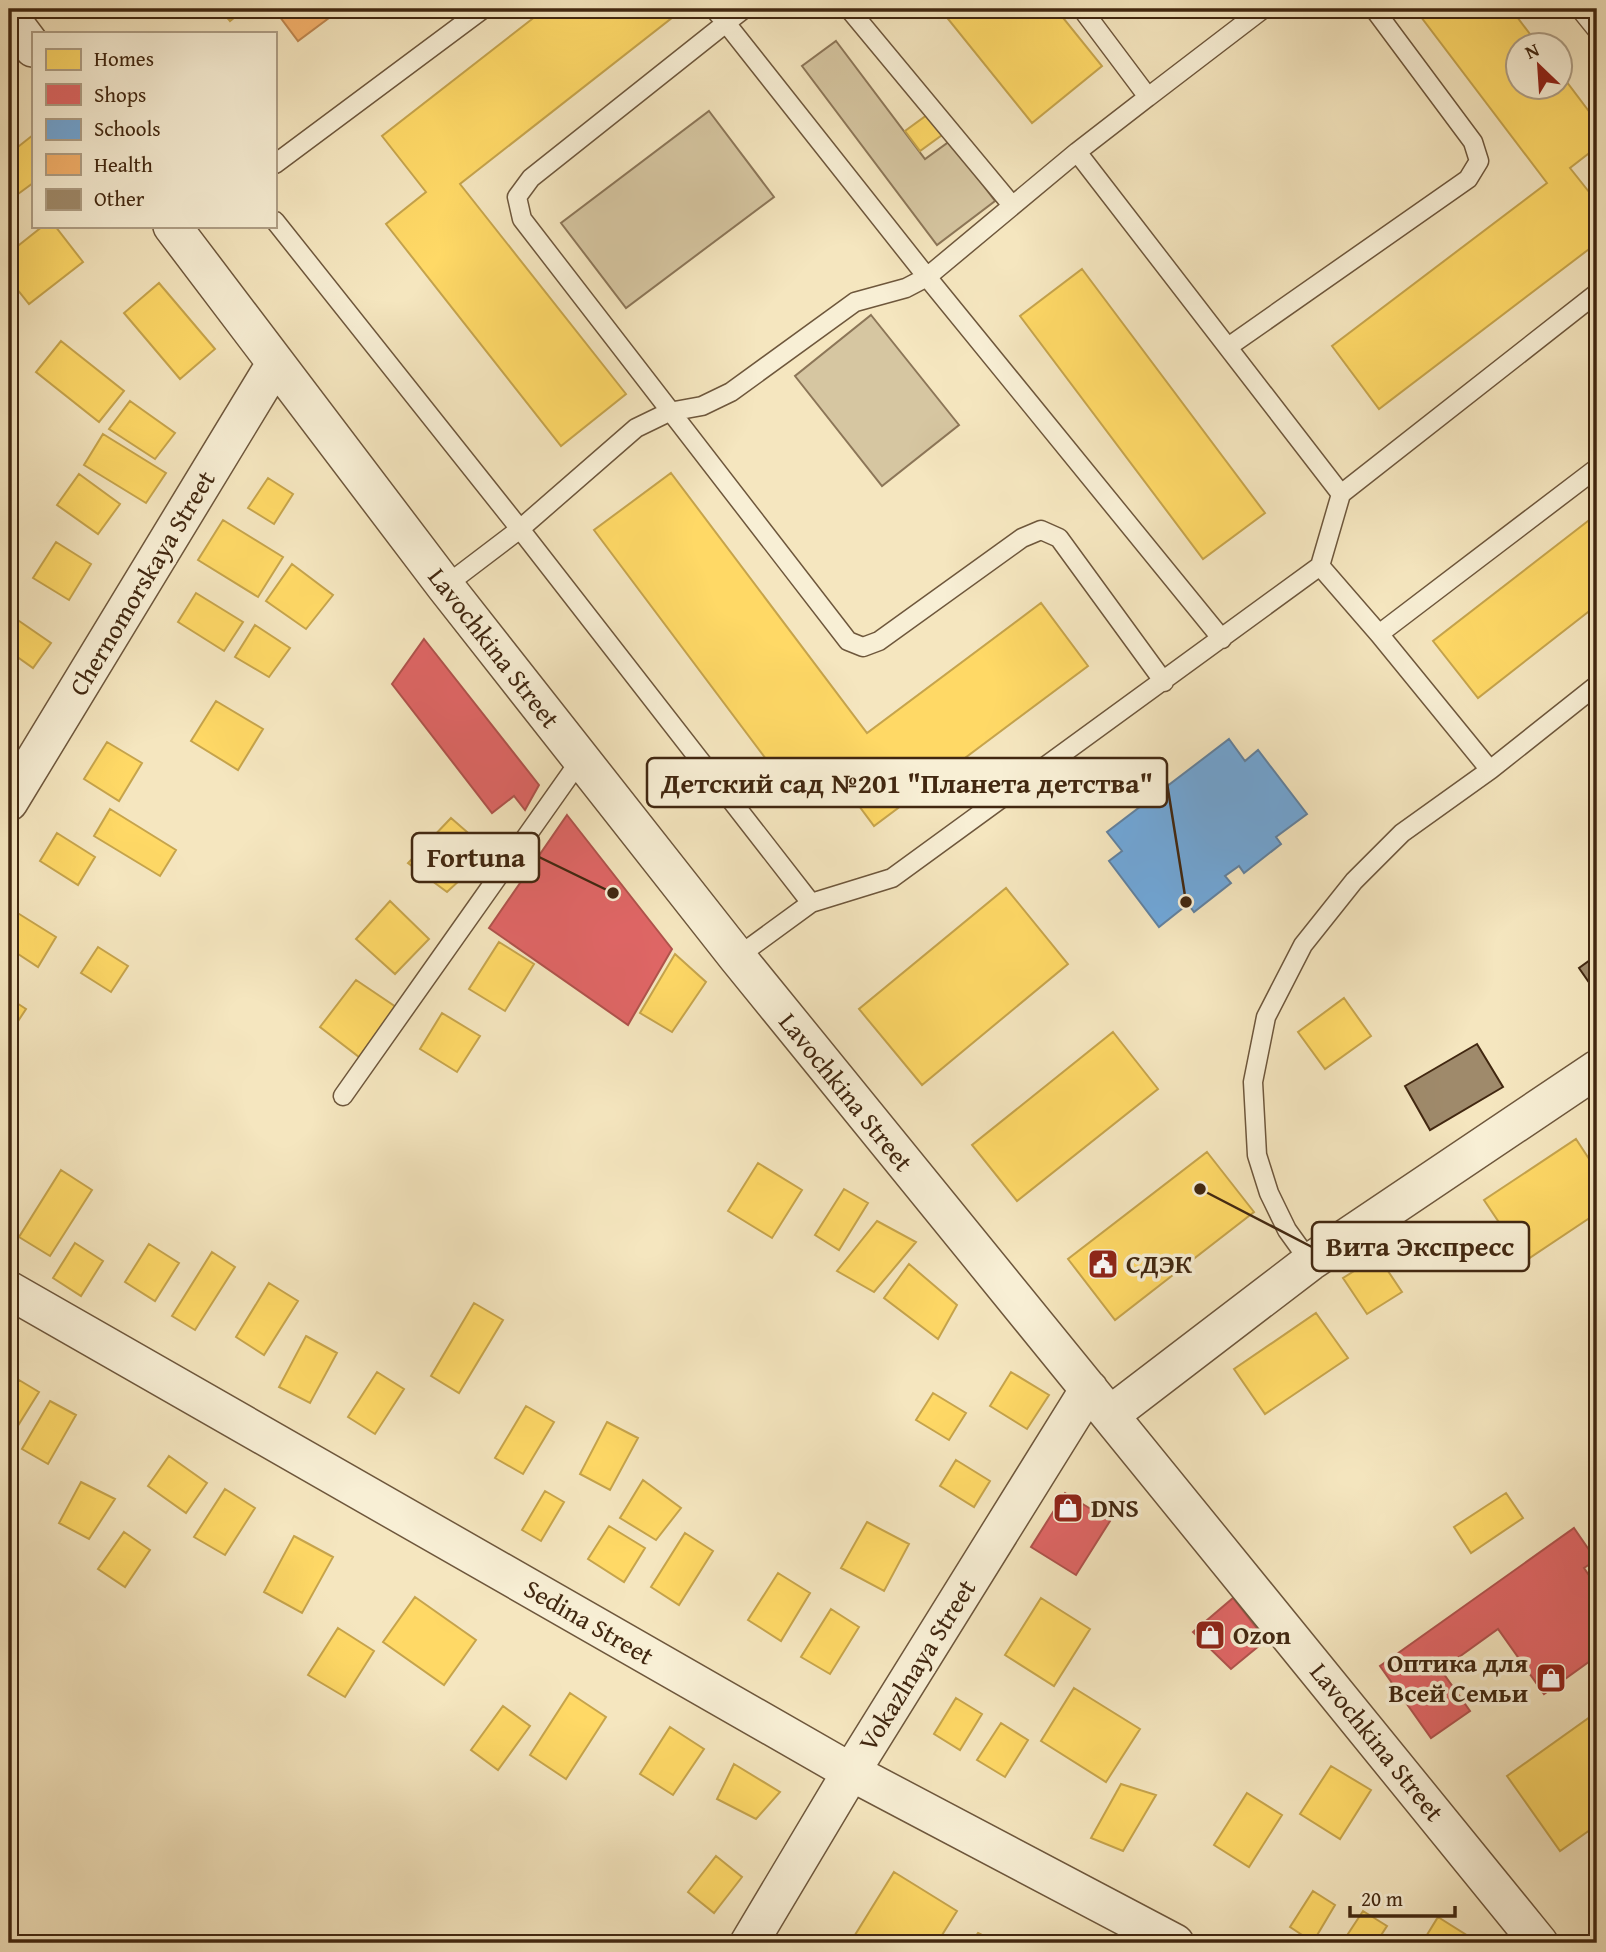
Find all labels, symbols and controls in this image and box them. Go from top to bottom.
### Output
legend [32,32,276,228]
north arrow [1504,32,1574,102]
text: N [1520,35,1544,66]
text: Homes [94,43,154,74]
text: Shops [94,79,146,110]
text: Schools [94,113,161,144]
text: Health [94,149,153,180]
text: Other [94,183,145,214]
street label: Chernomorskaya Street [59,463,224,703]
street label: Lavochkina Street [419,559,570,736]
callout: Детский сад №201 "Планета детства" [647,758,1167,807]
text: Детский сад №201 "Планета детства" [660,762,1153,803]
callout: Fortuna [412,833,539,882]
text: Fortuna [427,836,526,877]
street label: Lavochkina Street [770,1004,923,1180]
callout: Вита Экспресс [1312,1222,1529,1271]
text: Вита Экспресс [1326,1225,1514,1266]
place label: СДЭК [1126,1244,1193,1283]
public building icon: СДЭК [1086,1247,1120,1281]
place label: DNS [1091,1488,1139,1527]
shop icon: DNS [1051,1491,1085,1525]
street label: Sedina Street [517,1569,662,1675]
street label: Vokazlnaya Street [848,1571,985,1758]
place label: Ozon [1233,1615,1292,1654]
shop icon: Ozon [1193,1618,1227,1652]
place label: Оптика для Всей Семьи [1387,1643,1528,1712]
street label: Lavochkina Street [1301,1654,1454,1830]
shop icon: Оптика для Всей Семьи [1534,1661,1568,1695]
scale bar [1350,1875,1456,1919]
text: 20 m [1361,1883,1403,1914]

